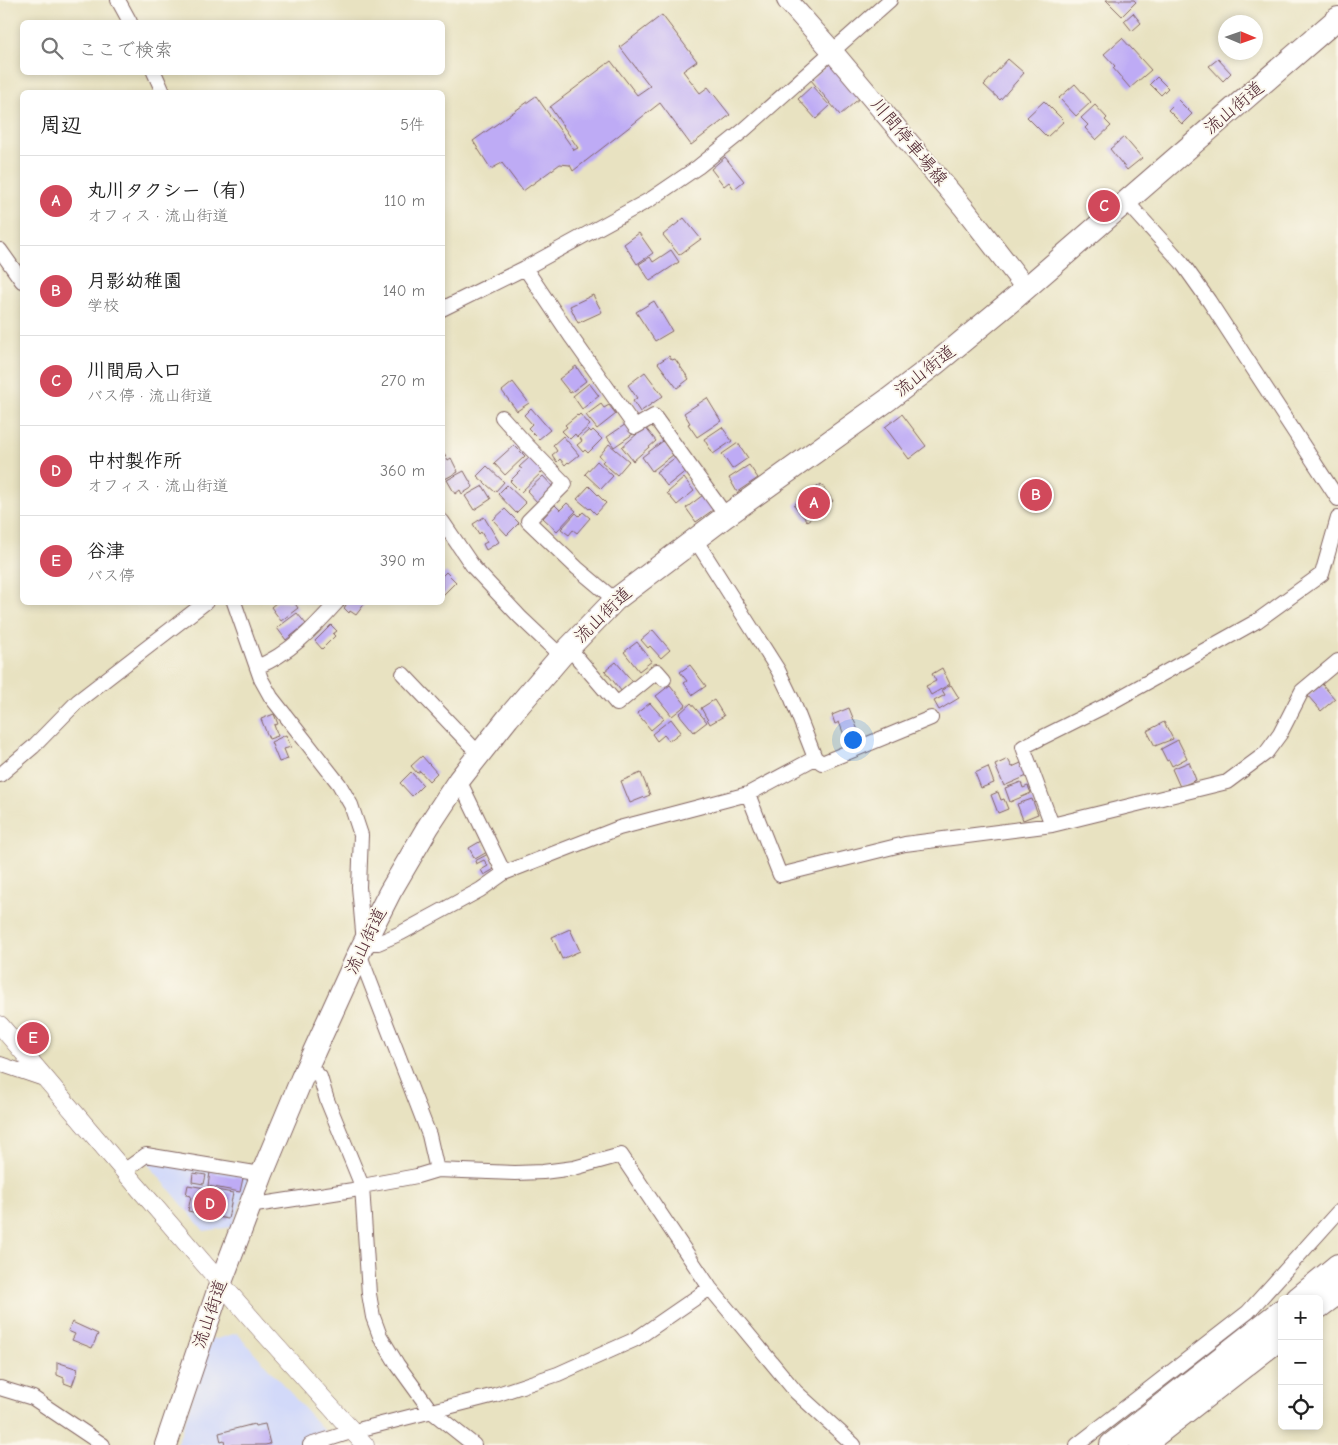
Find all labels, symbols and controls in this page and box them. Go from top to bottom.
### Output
north arrow [1218,15,1263,60]
search box [20,20,445,75]
icon: search [38,34,66,62]
text: ここで検索 [78,39,173,61]
street label: 流山街道 [1200,77,1268,139]
street label: 川間停車場線 [866,94,952,190]
text: 周辺 [40,113,82,137]
text: 5件 [400,116,425,134]
text: 丸川タクシー（有） [87,180,258,202]
pin: C [1088,187,1120,225]
text: A [52,192,60,210]
text: 110 m [384,192,425,210]
text: オフィス · 流山街道 [87,207,229,225]
text: 月影幼稚園 [87,270,182,292]
text: B [51,282,61,300]
text: 140 m [383,282,425,300]
text: 学校 [87,297,119,315]
street label: 流山街道 [890,341,960,401]
text: 川間局入口 [87,360,182,382]
text: C [51,372,61,390]
text: 270 m [381,372,425,390]
text: バス停 · 流山街道 [87,387,213,405]
text: 中村製作所 [87,450,182,472]
text: D [51,462,61,480]
text: 360 m [380,462,425,480]
pin: B [1020,476,1052,514]
text: オフィス · 流山街道 [87,477,229,495]
pin: A [798,484,830,522]
text: 谷津 [87,540,125,562]
text: E [51,552,61,570]
text: 390 m [380,552,425,570]
text: バス停 [87,567,135,585]
street label: 流山街道 [570,582,636,648]
your location [840,727,866,753]
street label: 流山街道 [341,904,391,978]
pin: E [17,1019,49,1057]
pin: D [194,1185,226,1223]
street label: 流山街道 [188,1277,232,1351]
map controls [1278,1295,1323,1430]
button: + [1278,1295,1323,1340]
button: − [1278,1340,1323,1385]
button: locate [1278,1385,1323,1430]

